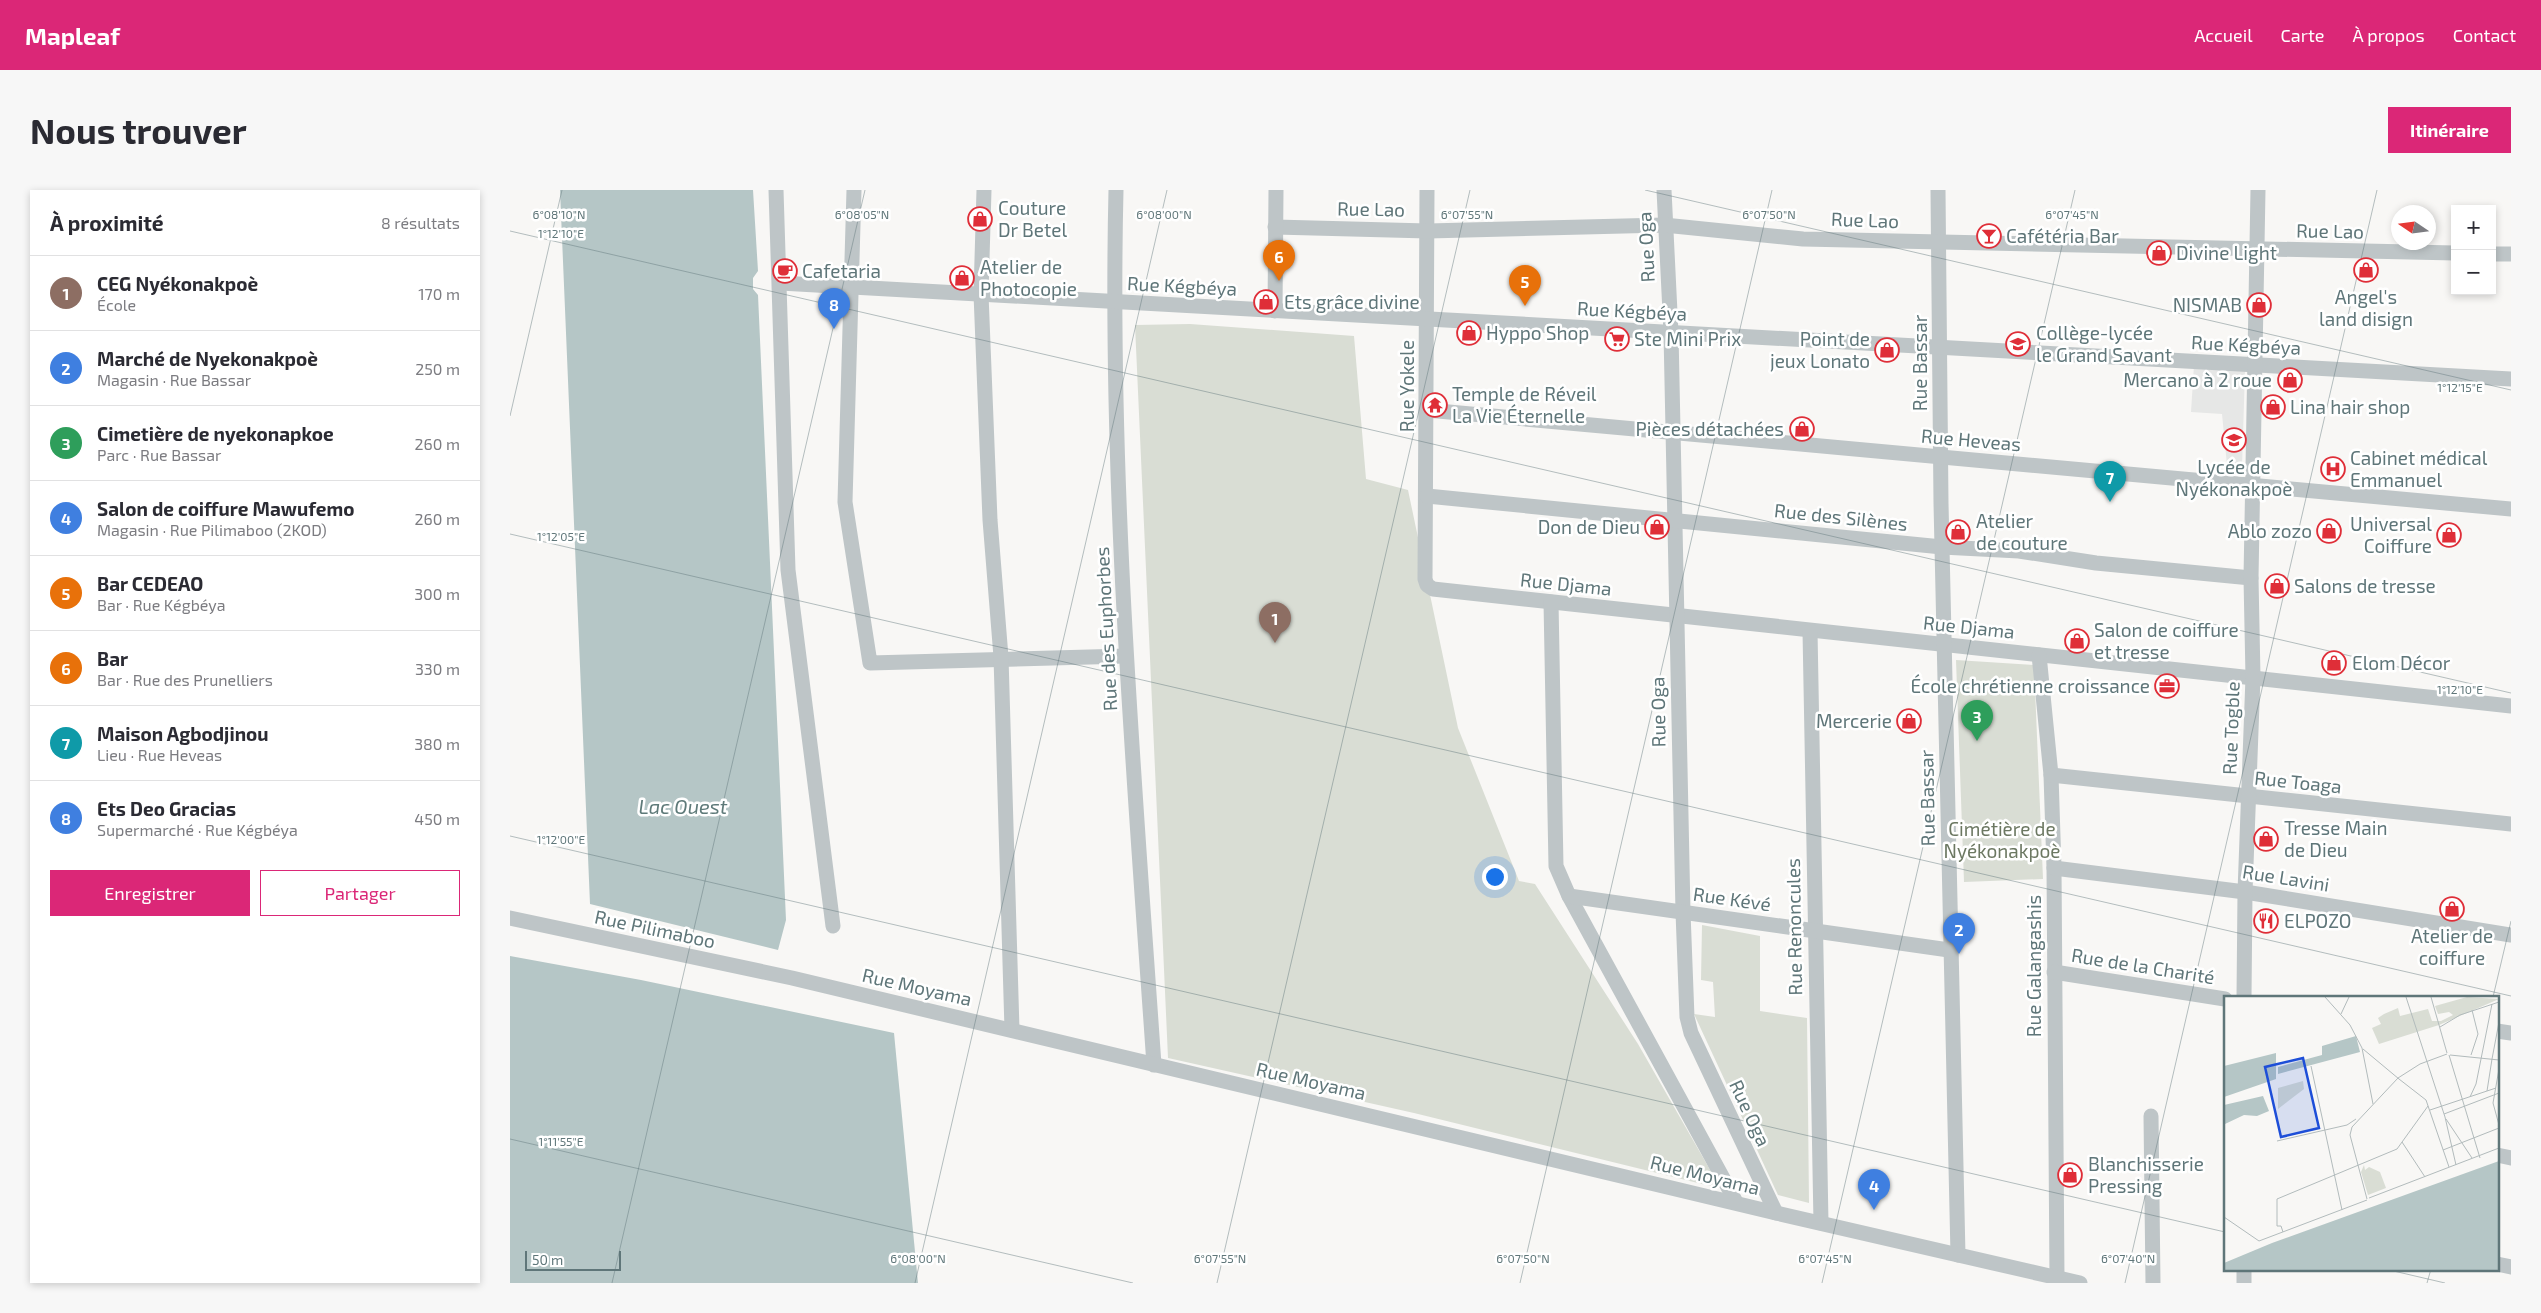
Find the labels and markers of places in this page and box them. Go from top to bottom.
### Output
place label: Couture Dr Betel [998,196,1067,241]
shop icon: Couture Dr Betel [967,206,993,232]
bar icon: Cafétéria Bar [1976,223,2002,249]
place label: Cafétéria Bar [2006,224,2119,247]
pin: 6 [1263,240,1295,281]
shop icon: Divine Light [2146,240,2172,266]
place label: Divine Light [2176,241,2277,264]
place label: Atelier de Photocopie [980,255,1077,300]
shop icon: Angel's land disign [2353,257,2379,283]
cafe icon: Cafetaria [772,258,798,284]
place label: Cafetaria [802,259,881,282]
shop icon: Atelier de Photocopie [949,265,975,291]
pin: 5 [1509,265,1541,306]
place label: Angel's land disign [2319,285,2413,330]
pin: 8 [818,288,850,329]
shop icon: Ets grâce divine [1253,289,1279,315]
place label: Ets grâce divine [1284,290,1420,313]
shop icon: NISMAB [2246,292,2272,318]
place label: NISMAB [2173,293,2242,316]
shop icon: Hyppo Shop [1456,320,1482,346]
place label: Hyppo Shop [1486,321,1589,344]
place label: Collège-lycée le Grand Savant [2036,321,2172,366]
supermarket icon: Ste Mini Prix [1604,326,1630,352]
place label: Ste Mini Prix [1634,327,1741,350]
place label: Point de jeux Lonato [1770,327,1870,372]
school or university icon: Collège-lycée le Grand Savant [2005,331,2031,357]
shop icon: Point de jeux Lonato [1874,337,1900,363]
shop icon: Mercano à 2 roue [2277,367,2303,393]
place label: Mercano à 2 roue [2123,368,2272,391]
place label: Temple de Réveil La Vie Éternelle [1452,382,1597,427]
temple icon: Temple de Réveil La Vie Éternelle [1422,392,1448,418]
shop icon: Lina hair shop [2260,394,2286,420]
place label: Lina hair shop [2290,395,2410,418]
shop icon: Pièces détachées [1789,416,1815,442]
place label: Pièces détachées [1635,417,1784,440]
school or university icon: Lycée de Nyékonakpoè [2221,427,2247,453]
place label: Cabinet médical Emmanuel [2350,446,2488,491]
place label: Lycée de Nyékonakpoè [2176,455,2292,500]
hospital icon: Cabinet médical Emmanuel [2320,456,2346,482]
pin: 7 [2094,461,2126,502]
place label: Atelier de couture [1976,509,2068,554]
place label: Universal Coiffure [2350,512,2432,557]
shop icon: Don de Dieu [1644,514,1670,540]
place label: Don de Dieu [1538,515,1640,538]
shop icon: Ablo zozo [2316,518,2342,544]
shop icon: Atelier de couture [1945,519,1971,545]
place label: Ablo zozo [2228,519,2312,542]
shop icon: Universal Coiffure [2436,522,2462,548]
shop icon: Salons de tresse [2264,573,2290,599]
place label: Salons de tresse [2294,574,2436,597]
pin: 1 [1259,602,1291,643]
place label: Salon de coiffure et tresse [2094,618,2239,663]
shop icon: Salon de coiffure et tresse [2064,628,2090,654]
shop icon: Elom Décor [2321,650,2347,676]
place label: Elom Décor [2352,651,2451,674]
office icon: École chrétienne croissance [2154,673,2180,699]
place label: École chrétienne croissance [1910,674,2150,697]
pin: 3 [1961,700,1993,741]
shop icon: Mercerie [1896,708,1922,734]
place label: Mercerie [1816,709,1892,732]
place label: Tresse Main de Dieu [2284,816,2387,861]
shop icon: Tresse Main de Dieu [2253,826,2279,852]
shop icon: Atelier de coiffure [2439,896,2465,922]
restaurant icon: ELPOZO [2253,908,2279,934]
place label: ELPOZO [2284,909,2352,932]
pin: 2 [1943,913,1975,954]
place label: Atelier de coiffure [2411,924,2493,969]
place label: Blanchisserie Pressing [2088,1152,2204,1197]
shop icon: Blanchisserie Pressing [2057,1162,2083,1188]
pin: 4 [1858,1169,1890,1210]

